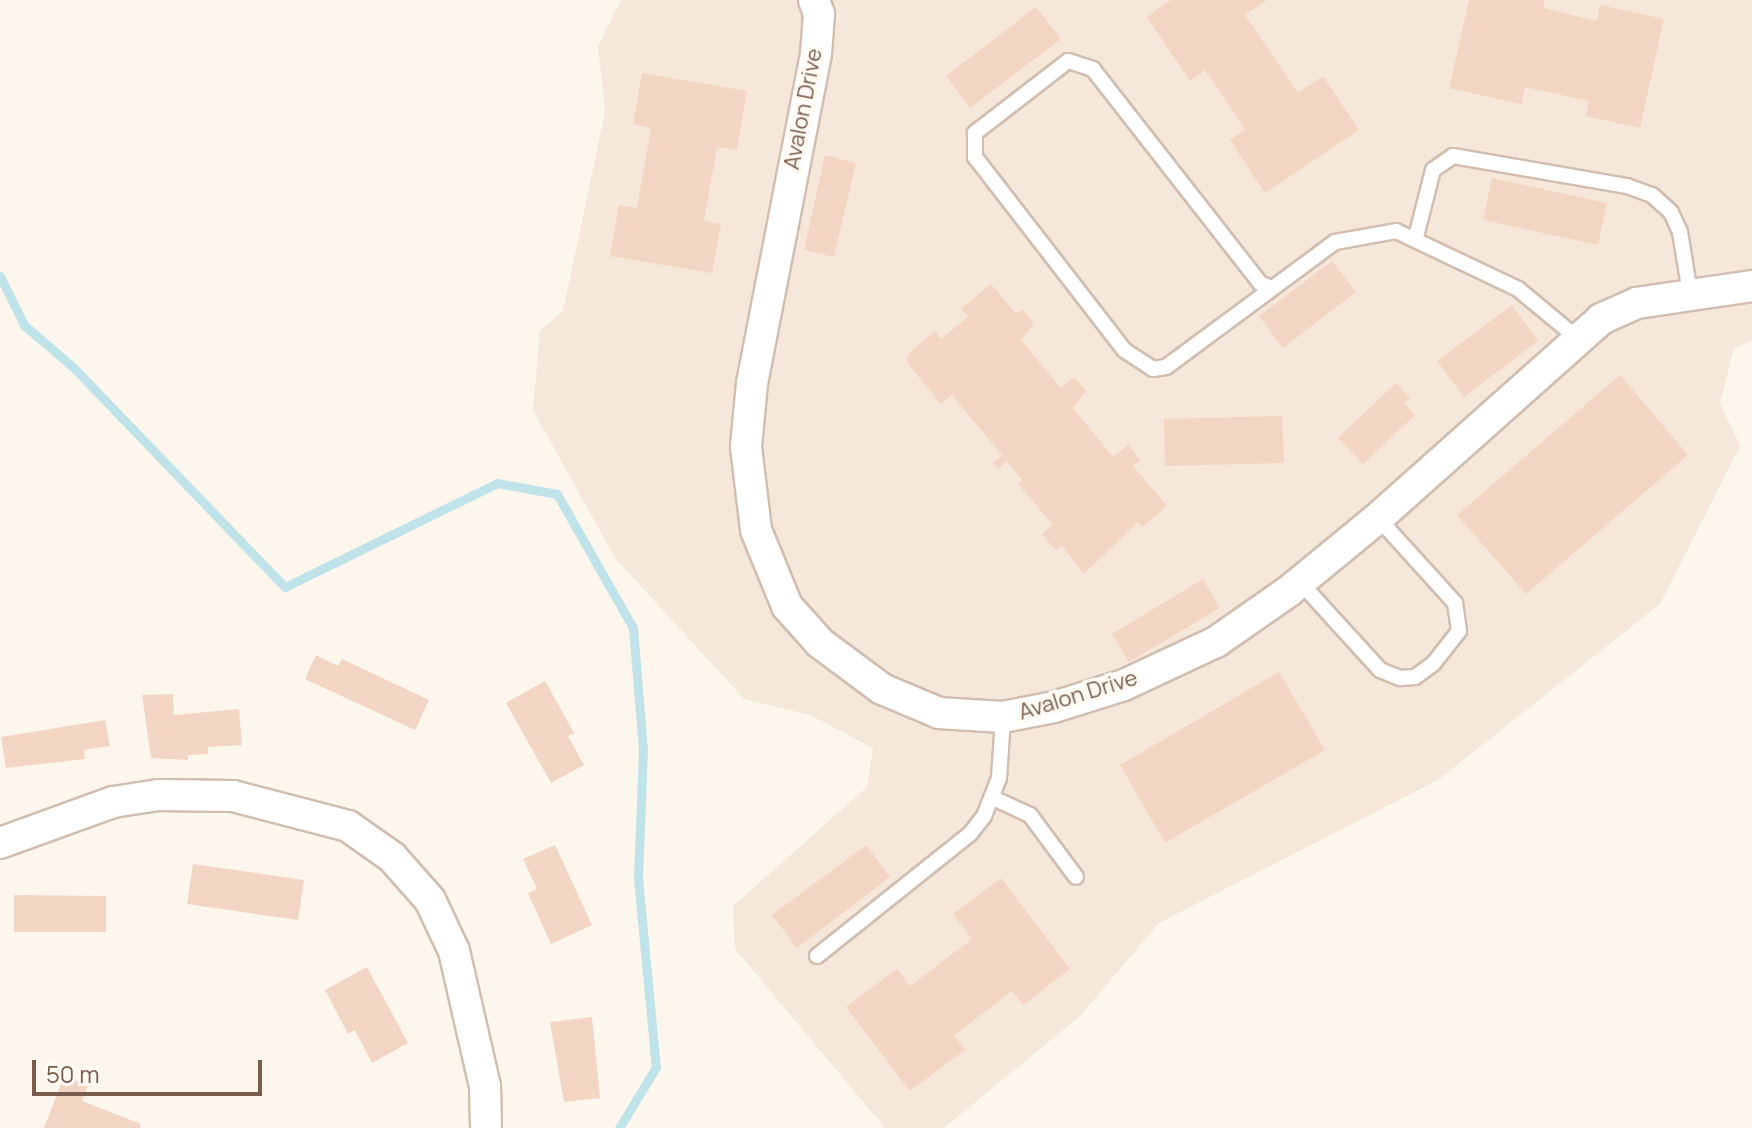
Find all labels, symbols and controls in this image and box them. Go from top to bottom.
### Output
street label: Avalon Drive [778,46,828,172]
street label: Avalon Drive [1015,664,1141,726]
scale bar [36,1044,266,1094]
text: 50 m [46,1057,100,1090]

